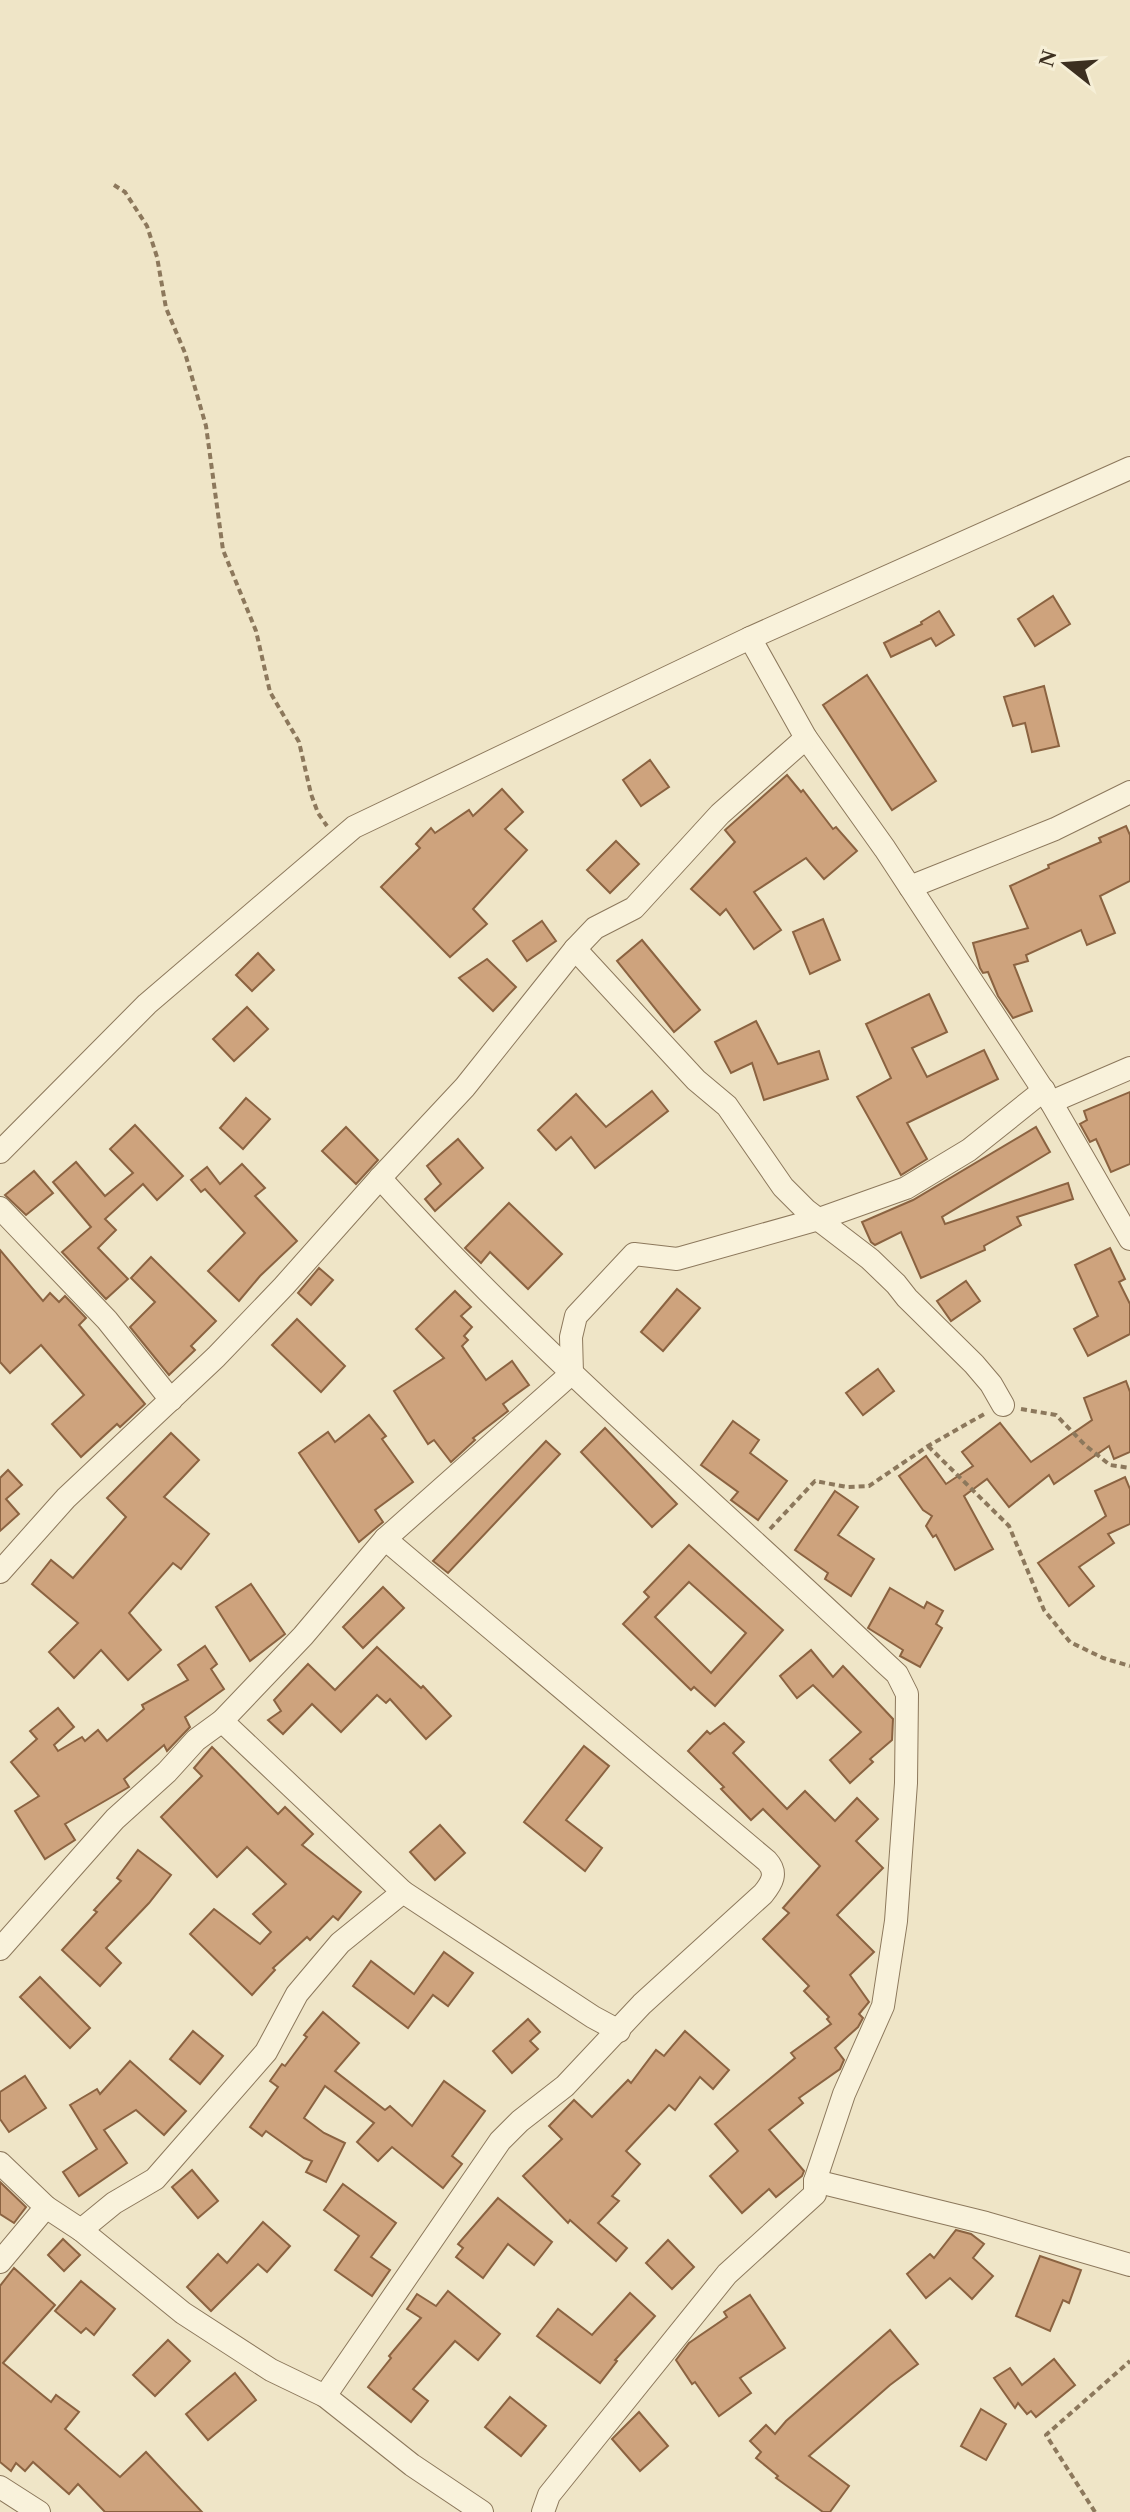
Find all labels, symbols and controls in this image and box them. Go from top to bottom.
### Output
north arrow [1026,24,1106,104]
text: N [1033,47,1062,70]

